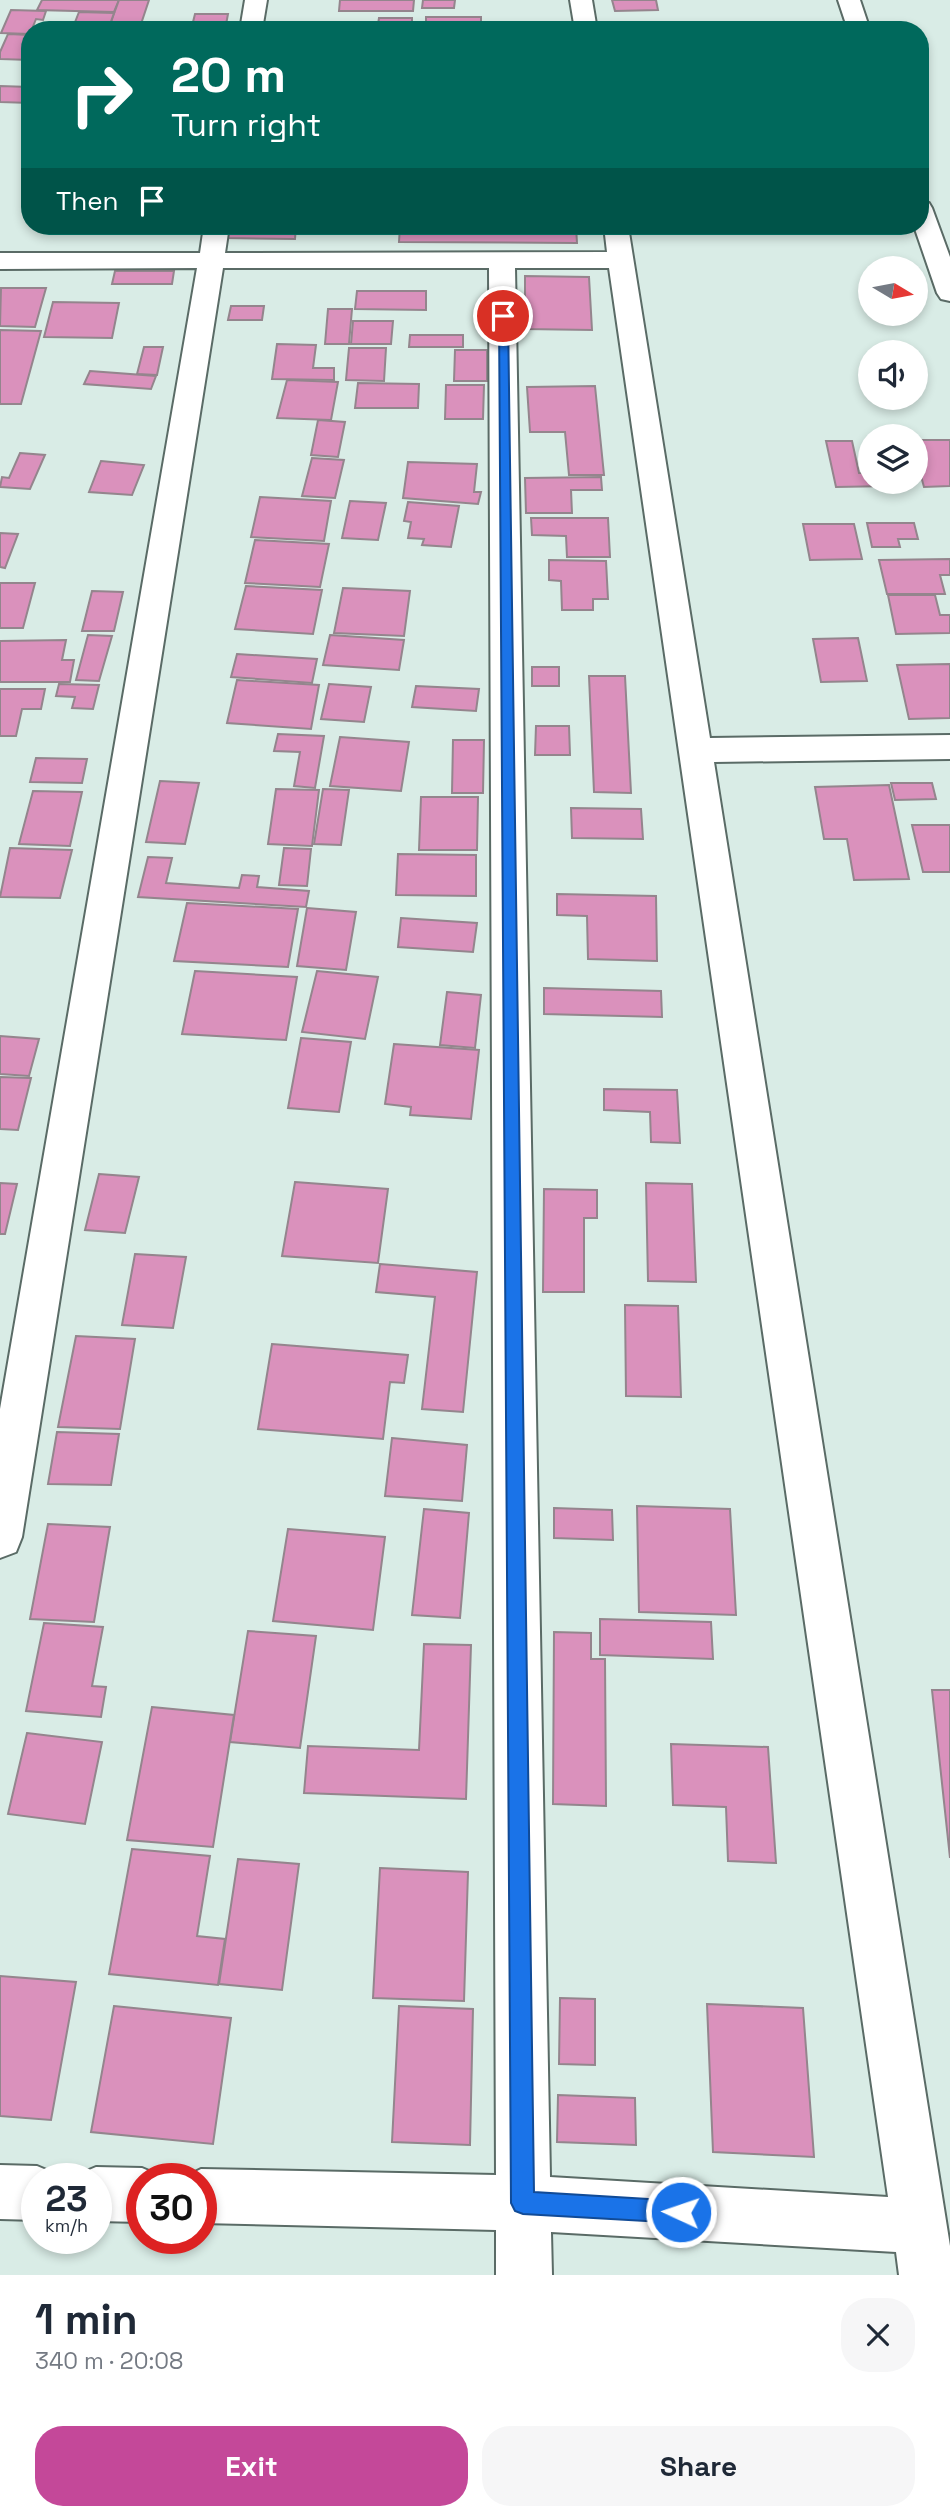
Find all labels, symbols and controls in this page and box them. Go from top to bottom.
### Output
text: 20 m [171,44,286,106]
icon: right [56,49,147,140]
text: Turn right [171,105,321,145]
icon: arrive [133,182,171,220]
text: Then [56,184,119,218]
north arrow [858,256,928,326]
map controls [858,256,928,494]
pin [473,286,533,346]
icon: arrive [484,297,522,335]
button: sound [858,340,928,410]
button: layers [858,424,928,494]
speed limit sign: 30 [126,2163,217,2254]
position arrow [644,2175,718,2249]
text: 23 [45,2177,88,2221]
text: km/h [45,2214,88,2237]
text: 1 min [35,2293,138,2346]
button: close [841,2298,915,2372]
text: 340 m · 20:08 [35,2346,183,2376]
button: Exit [35,2426,468,2506]
button: Share [482,2426,915,2506]

